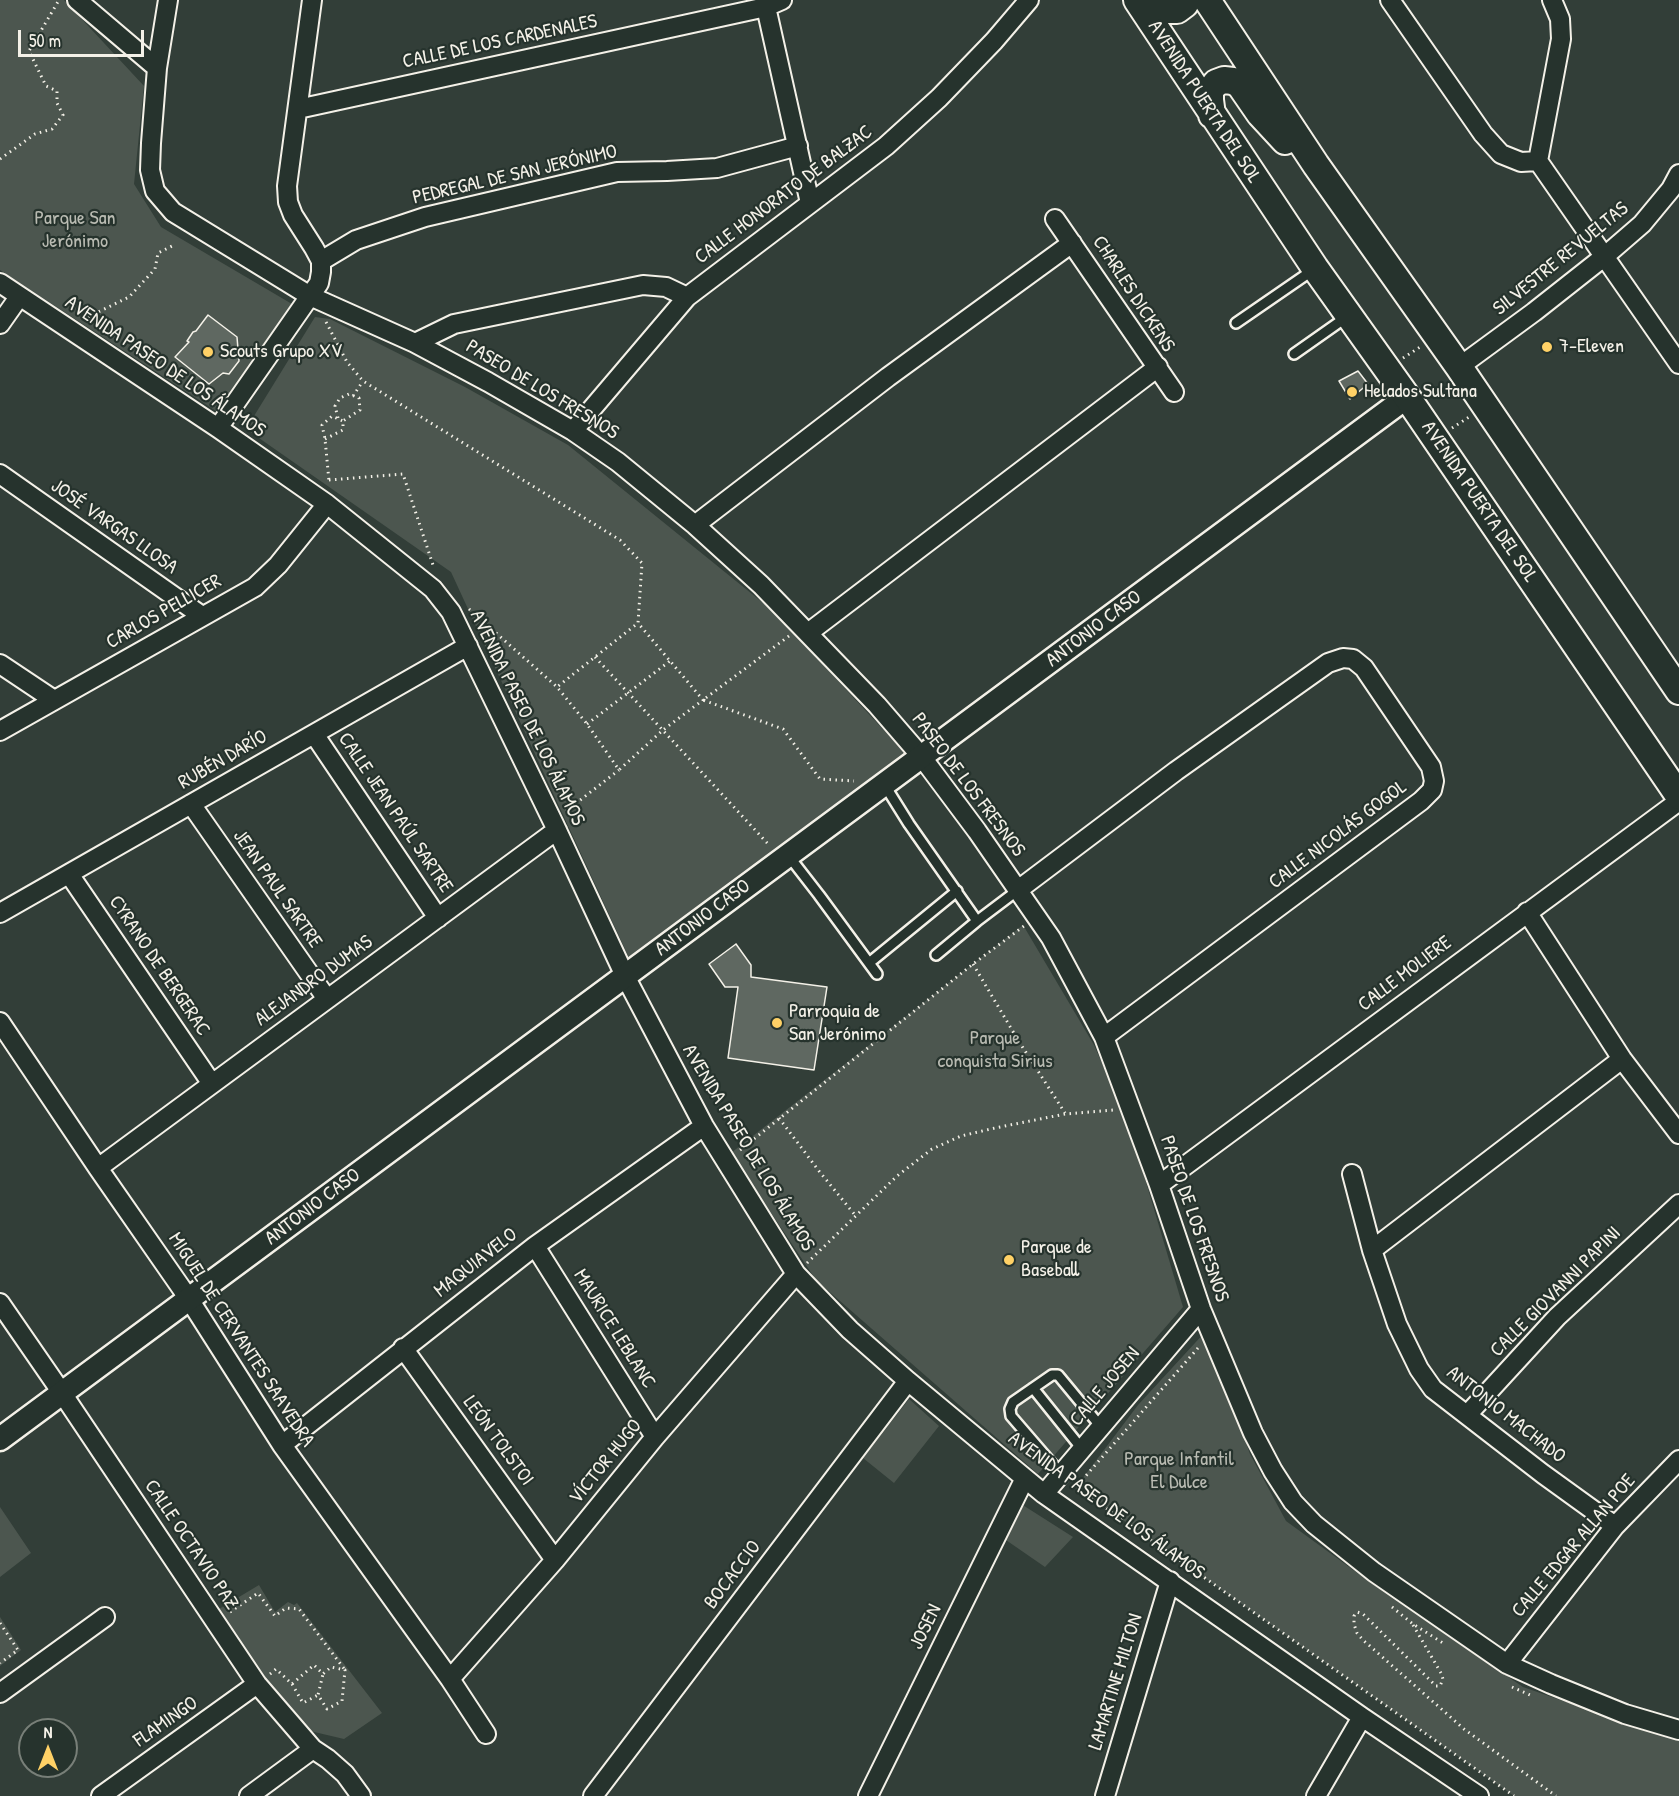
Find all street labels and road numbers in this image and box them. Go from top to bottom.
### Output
street label: CALLE DE LOS CARDENALES [401,10,599,74]
street label: AVENIDA PUERTA DEL SOL [1142,16,1266,188]
street label: CALLE HONORATO DE BALZAC [690,120,878,270]
street label: PEDREGAL DE SAN JERÓNIMO [410,140,620,210]
street label: SILVESTRE REVUELTAS [1488,197,1634,321]
street label: CHARLES DICKENS [1087,231,1179,357]
street label: AVENIDA PASEO DE LOS ÁLAMOS [60,291,270,443]
street label: PASEO DE LOS FRESNOS [461,335,623,445]
street label: AVENIDA PUERTA DEL SOL [1416,417,1542,587]
street label: JOSÉ VARGAS LLOSA [46,474,182,580]
street label: CARLOS PELLICER [102,569,226,655]
street label: ANTONIO CASO [1042,585,1146,673]
street label: AVENIDA PASEO DE LOS ÁLAMOS [464,606,590,830]
street label: PASEO DE LOS FRESNOS [906,708,1030,862]
street label: RUBÉN DARÍO [174,725,272,795]
street label: CALLE JEAN PAÚL SARTRE [332,728,458,898]
street label: CALLE NICOLÁS GOGOL [1264,775,1412,895]
street label: JEAN PAUL SARTRE [227,825,327,953]
street label: ANTONIO CASO [651,874,755,962]
street label: CYRANO DE BERGERAC [103,891,215,1041]
street label: ALEJANDRO DUMAS [251,930,377,1032]
street label: CALLE MOLIERE [1353,931,1457,1017]
street label: AVENIDA PASEO DE LOS ÁLAMOS [677,1040,819,1256]
street label: PASEO DE LOS FRESNOS [1154,1133,1234,1305]
street label: ANTONIO CASO [261,1163,365,1251]
street label: CALLE GIOVANNI PAPINI [1486,1222,1626,1362]
street label: MAQUIAVELO [430,1223,522,1303]
street label: MIGUEL DE CERVANTES SAAVEDRA [163,1228,319,1452]
street label: MAURICE LEBLANC [568,1265,660,1393]
street label: CALLE JOSEN [1065,1342,1145,1432]
street label: ANTONIO MACHADO [1442,1361,1570,1469]
street label: LEÓN TOLSTOI [457,1392,539,1490]
street label: VÍCTOR HUGO [565,1415,647,1509]
street label: AVENIDA PASEO DE LOS ÁLAMOS [1003,1427,1209,1585]
street label: CALLE EDGAR ALLAN POE [1507,1469,1641,1623]
street label: CALLE OCTAVIO PAZ [139,1476,243,1614]
street label: BOCACCIO [699,1536,767,1614]
street label: JOSEN [905,1601,947,1653]
street label: LAMARTINE MILTON [1084,1611,1148,1753]
street label: FLAMINGO [129,1691,203,1753]

